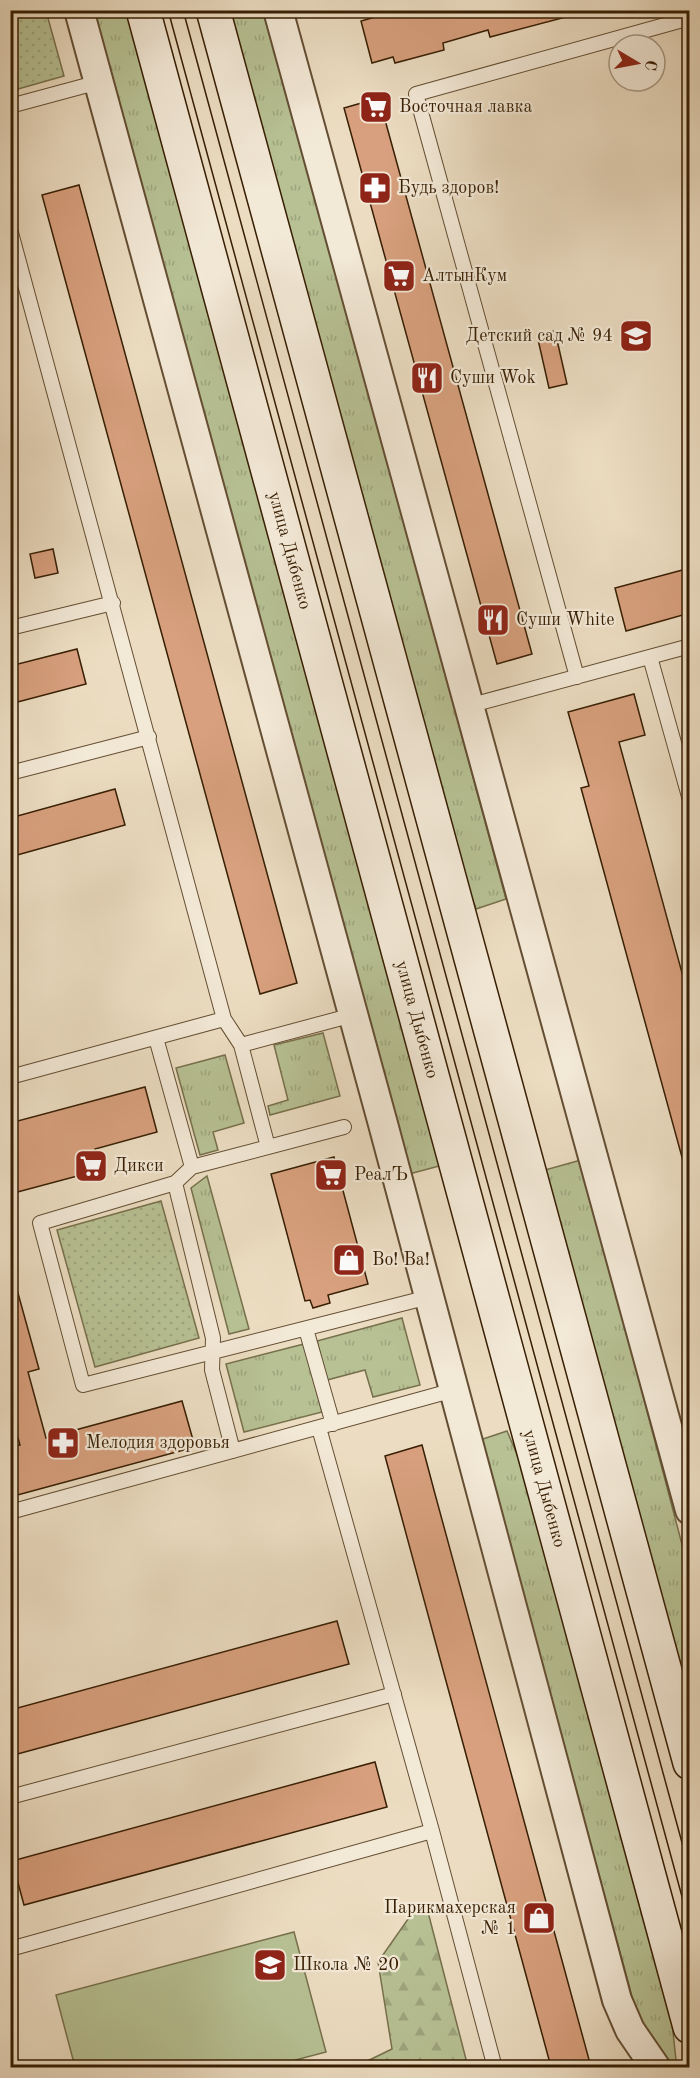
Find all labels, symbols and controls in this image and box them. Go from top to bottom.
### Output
north arrow [607,33,667,93]
text: С [641,59,659,72]
supermarket icon: Восточная лавка [358,89,394,125]
place label: Восточная лавка [399,98,532,116]
pharmacy icon: Будь здоров! [357,170,393,206]
place label: Будь здоров! [398,179,499,197]
supermarket icon: АлтынКум [381,258,417,294]
place label: АлтынКум [422,267,507,285]
school or university icon: Детский сад № 94 [618,318,654,354]
place label: Детский сад № 94 [466,327,613,345]
restaurant icon: Суши Wok [409,360,445,396]
place label: Суши Wok [450,369,536,387]
street label: улица Дыбенко [265,490,314,611]
restaurant icon: Суши White [475,602,511,638]
place label: Суши White [516,611,615,629]
street label: улица Дыбенко [392,959,441,1081]
supermarket icon: Дикси [73,1148,109,1184]
place label: Дикси [114,1157,164,1175]
supermarket icon: РеалЪ [313,1157,349,1193]
place label: РеалЪ [354,1166,408,1184]
shop icon: Во! Ва! [331,1242,367,1278]
place label: Во! Ва! [372,1251,430,1269]
pharmacy icon: Мелодия здоровья [45,1425,81,1461]
street label: улица Дыбенко [519,1428,569,1550]
place label: Мелодия здоровья [86,1434,230,1452]
place label: Парикмахерская № 1 [384,1899,516,1938]
shop icon: Парикмахерская № 1 [521,1900,557,1936]
school or university icon: Школа № 20 [252,1947,288,1983]
place label: Школа № 20 [293,1956,399,1974]

